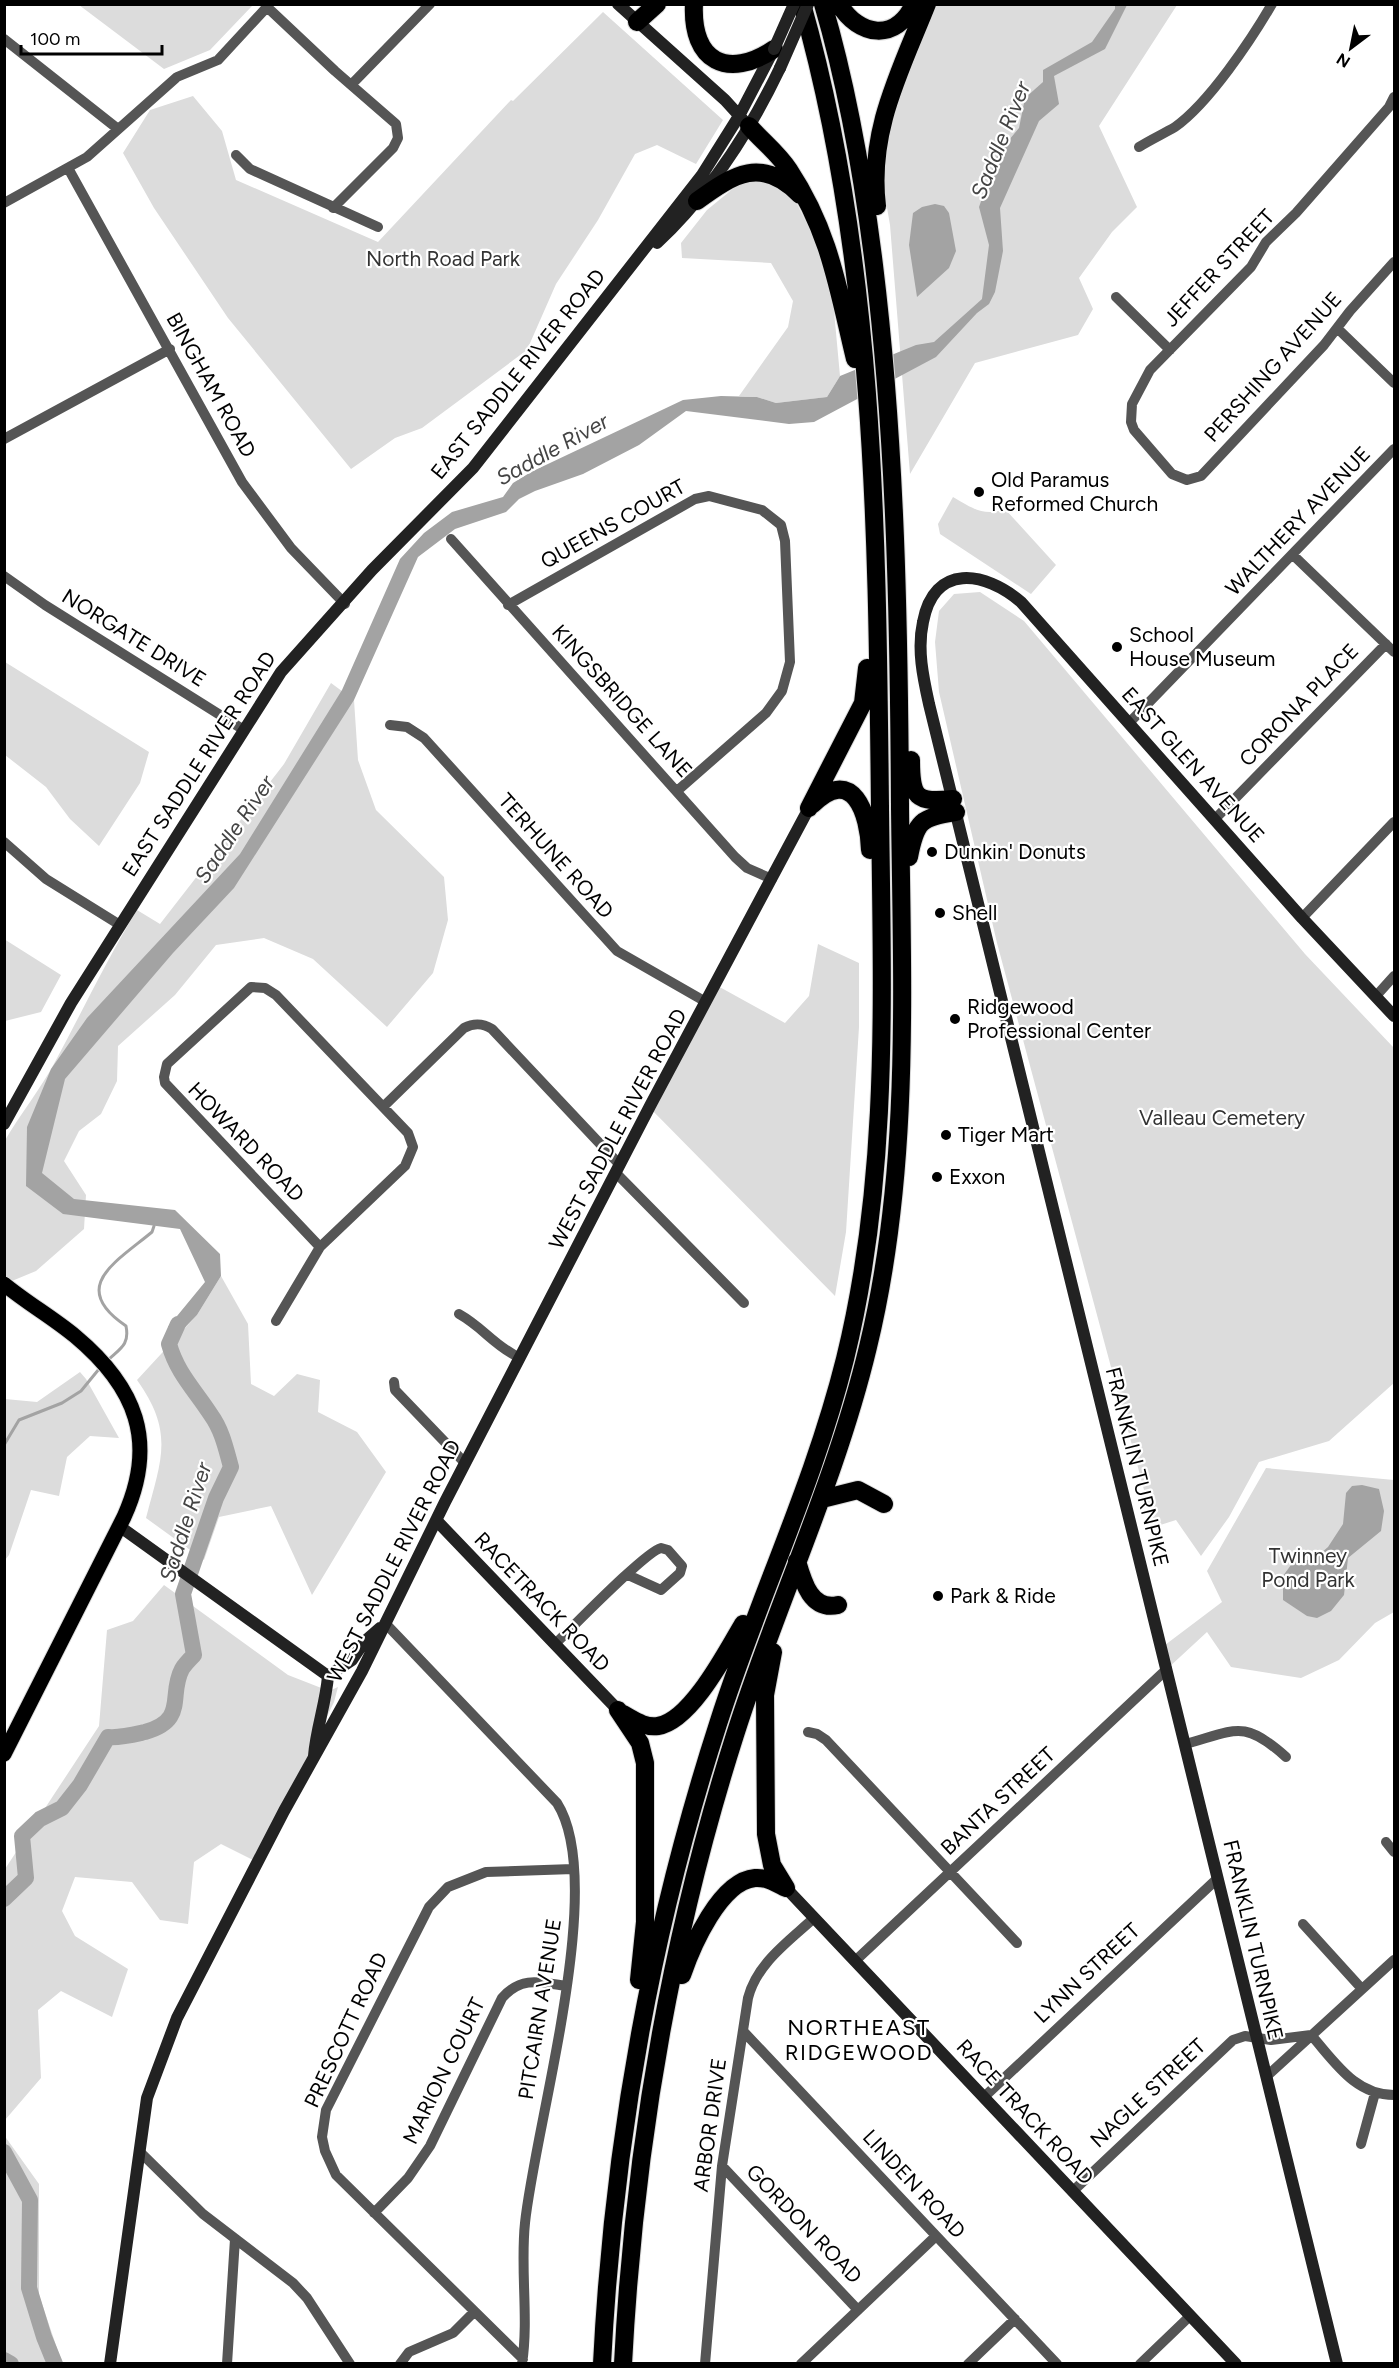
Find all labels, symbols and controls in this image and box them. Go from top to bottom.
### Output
scale bar [21,18,162,56]
north arrow [1321,18,1381,78]
text: 100 m [30,28,80,50]
text: N [1333,49,1354,72]
water label: Saddle River [965,76,1037,203]
street label: JEFFER STREET [1158,204,1280,331]
park label: North Road Park [366,246,521,271]
street label: EAST SADDLE RIVER ROAD [425,264,610,484]
street label: PERSHING AVENUE [1199,286,1347,447]
street label: BINGHAM ROAD [161,308,262,462]
water label: Saddle River [491,407,614,491]
street label: WALTHERY AVENUE [1220,441,1375,600]
place label: Old Paramus Reformed Church [991,467,1158,516]
street label: QUEENS COURT [536,473,690,574]
marker: Old Paramus Reformed Church [972,485,986,499]
street label: NORGATE DRIVE [58,583,211,692]
street label: KINGSBRIDGE LANE [547,619,698,782]
place label: School House Museum [1129,622,1275,671]
street label: CORONA PLACE [1234,638,1364,771]
marker: School House Museum [1110,640,1124,654]
street label: EAST SADDLE RIVER ROAD [116,647,281,881]
street label: EAST GLEN AVENUE [1117,682,1270,848]
water label: Saddle River [188,769,281,888]
street label: TERHUNE ROAD [494,788,619,923]
place label: Dunkin' Donuts [944,839,1086,864]
marker: Dunkin' Donuts [925,845,939,859]
place label: Shell [952,900,997,925]
marker: Shell [933,906,947,920]
place label: Ridgewood Professional Center [967,994,1151,1043]
street label: WEST SADDLE RIVER ROAD [543,1004,692,1253]
marker: Ridgewood Professional Center [948,1012,962,1026]
street label: HOWARD ROAD [183,1077,310,1207]
park label: Valleau Cemetery [1139,1105,1305,1130]
place label: Tiger Mart [958,1122,1054,1147]
marker: Tiger Mart [939,1128,953,1142]
place label: Exxon [949,1164,1005,1189]
marker: Exxon [930,1170,944,1184]
street label: FRANKLIN TURNPIKE [1101,1364,1174,1569]
street label: WEST SADDLE RIVER ROAD [321,1435,466,1686]
water label: Saddle River [153,1457,218,1585]
street label: RACETRACK ROAD [469,1527,615,1677]
park label: Twinney Pond Park [1261,1543,1355,1592]
place label: Park & Ride [950,1583,1056,1608]
marker: Park & Ride [931,1589,945,1603]
street label: BANTA STREET [935,1741,1060,1860]
street label: FRANKLIN TURNPIKE [1218,1837,1289,2043]
street label: PITCAIRN AVENUE [513,1917,566,2101]
street label: LYNN STREET [1029,1917,1145,2028]
street label: PRESCOTT ROAD [299,1948,392,2111]
street label: MARION COURT [397,1993,490,2148]
district label: NORTHEAST RIDGEWOOD [785,2014,933,2066]
street label: NAGLE STREET [1085,2033,1211,2152]
street label: RACE TRACK ROAD [952,2034,1099,2189]
street label: ARBOR DRIVE [688,2056,731,2194]
street label: LINDEN ROAD [858,2124,971,2243]
street label: GORDON ROAD [741,2159,867,2288]

